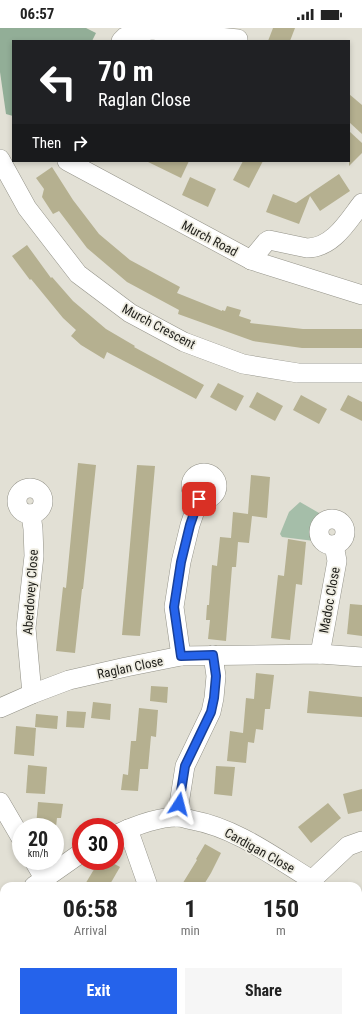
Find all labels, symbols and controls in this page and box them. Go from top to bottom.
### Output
text: 06:57 [20,5,54,23]
text: 70 m [98,55,154,88]
icon: left [32,56,84,108]
text: Raglan Close [98,89,191,110]
icon: right [69,132,91,154]
text: Then [32,134,61,152]
street label: Murch Road [179,217,240,259]
street label: Murch Crescent [120,301,198,352]
pin [182,482,216,516]
icon: arrive [188,488,210,510]
street label: Aberdovey Close [20,549,41,635]
street label: Madoc Close [316,566,343,634]
street label: Raglan Close [96,653,164,682]
position arrow [158,783,200,825]
speed limit sign: 30 [72,818,124,870]
street label: Cardigan Close [222,825,297,876]
text: 20 [28,827,48,851]
text: km/h [28,848,48,859]
text: 06:58 [63,895,118,923]
text: 1 [184,895,196,923]
text: 150 [263,895,299,923]
text: Arrival [74,923,107,938]
text: min [181,923,200,938]
text: m [276,923,286,938]
button: Exit [20,968,177,1014]
button: Share [185,968,342,1014]

